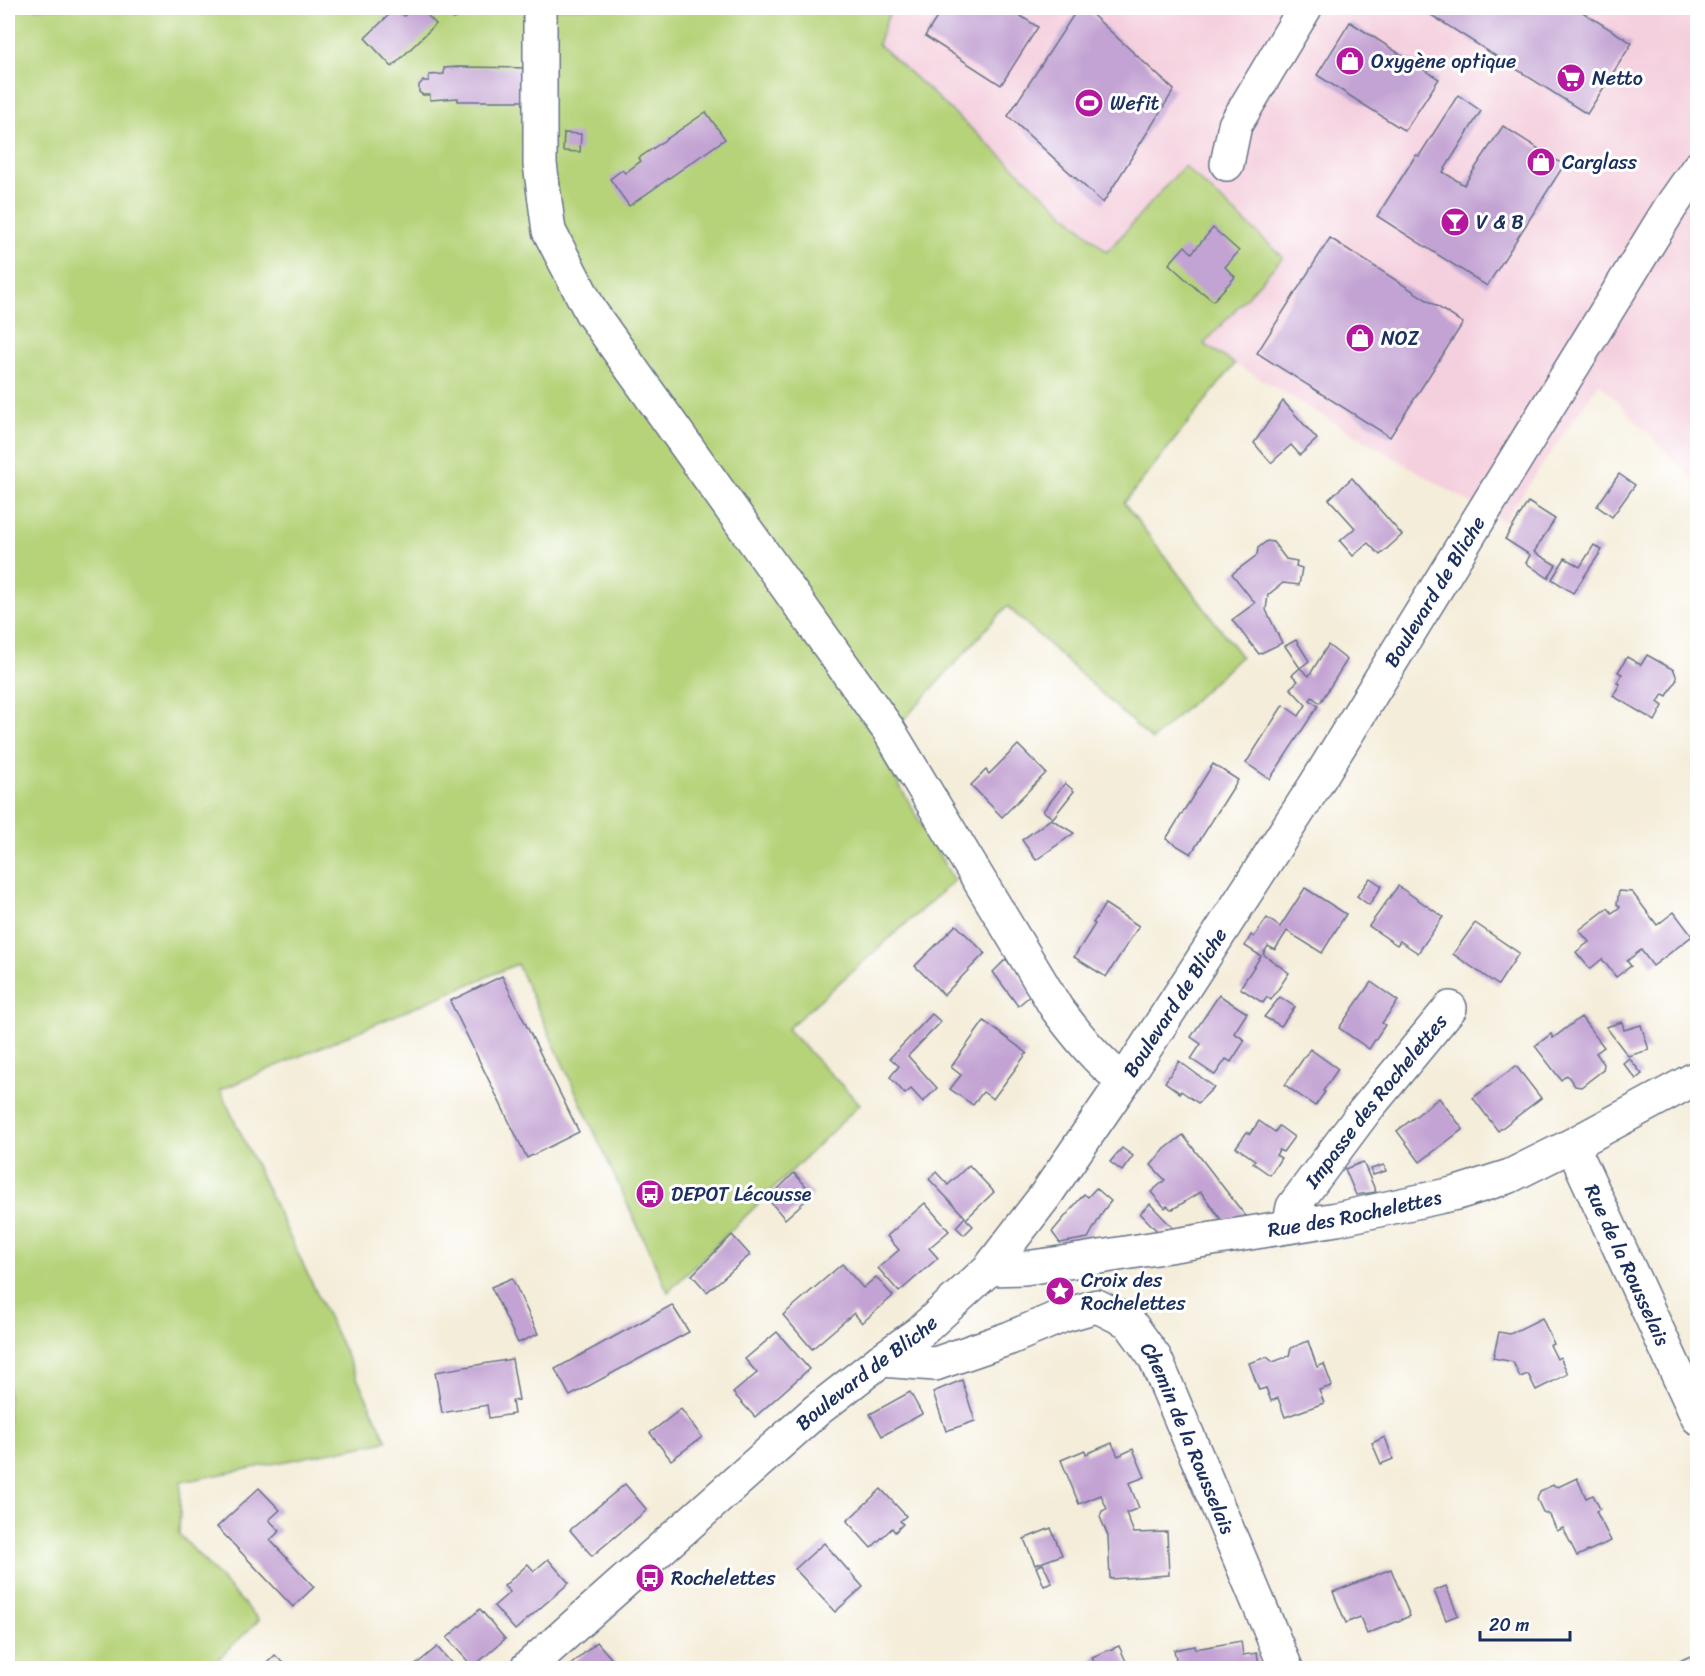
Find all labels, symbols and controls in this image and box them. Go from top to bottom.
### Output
place label: Oxygène optique [1371,44,1516,79]
shop icon: Oxygène optique [1334,45,1366,77]
place label: Netto [1592,61,1643,96]
supermarket icon: Netto [1555,62,1587,94]
place label: Wefit [1110,86,1160,121]
sports icon: Wefit [1073,87,1105,119]
place label: Carglass [1562,145,1638,180]
shop icon: Carglass [1525,146,1557,178]
place label: V & B [1476,205,1524,240]
bar icon: V & B [1439,206,1471,238]
place label: NOZ [1381,321,1420,356]
shop icon: NOZ [1344,322,1376,354]
street label: Boulevard de Bliche [1374,509,1494,674]
street label: Boulevard de Bliche [1113,920,1236,1084]
street label: Impasse des Rochelettes [1295,1005,1457,1197]
place label: DEPOT Lécousse [671,1177,812,1212]
bus stop icon: DEPOT Lécousse [634,1178,666,1210]
street label: Rue de la Rousselais [1575,1178,1680,1352]
street label: Rue des Rochelettes [1265,1179,1445,1247]
place label: Croix des Rochelettes [1081,1263,1186,1321]
place icon: Croix des Rochelettes [1044,1275,1076,1307]
street label: Boulevard de Bliche [787,1306,946,1439]
street label: Chemin de la Rousselais [1131,1334,1245,1540]
place label: Rochelettes [671,1561,776,1596]
bus stop icon: Rochelettes [634,1562,666,1594]
scale bar [1480,1604,1570,1642]
text: 20 m [1489,1609,1529,1641]

